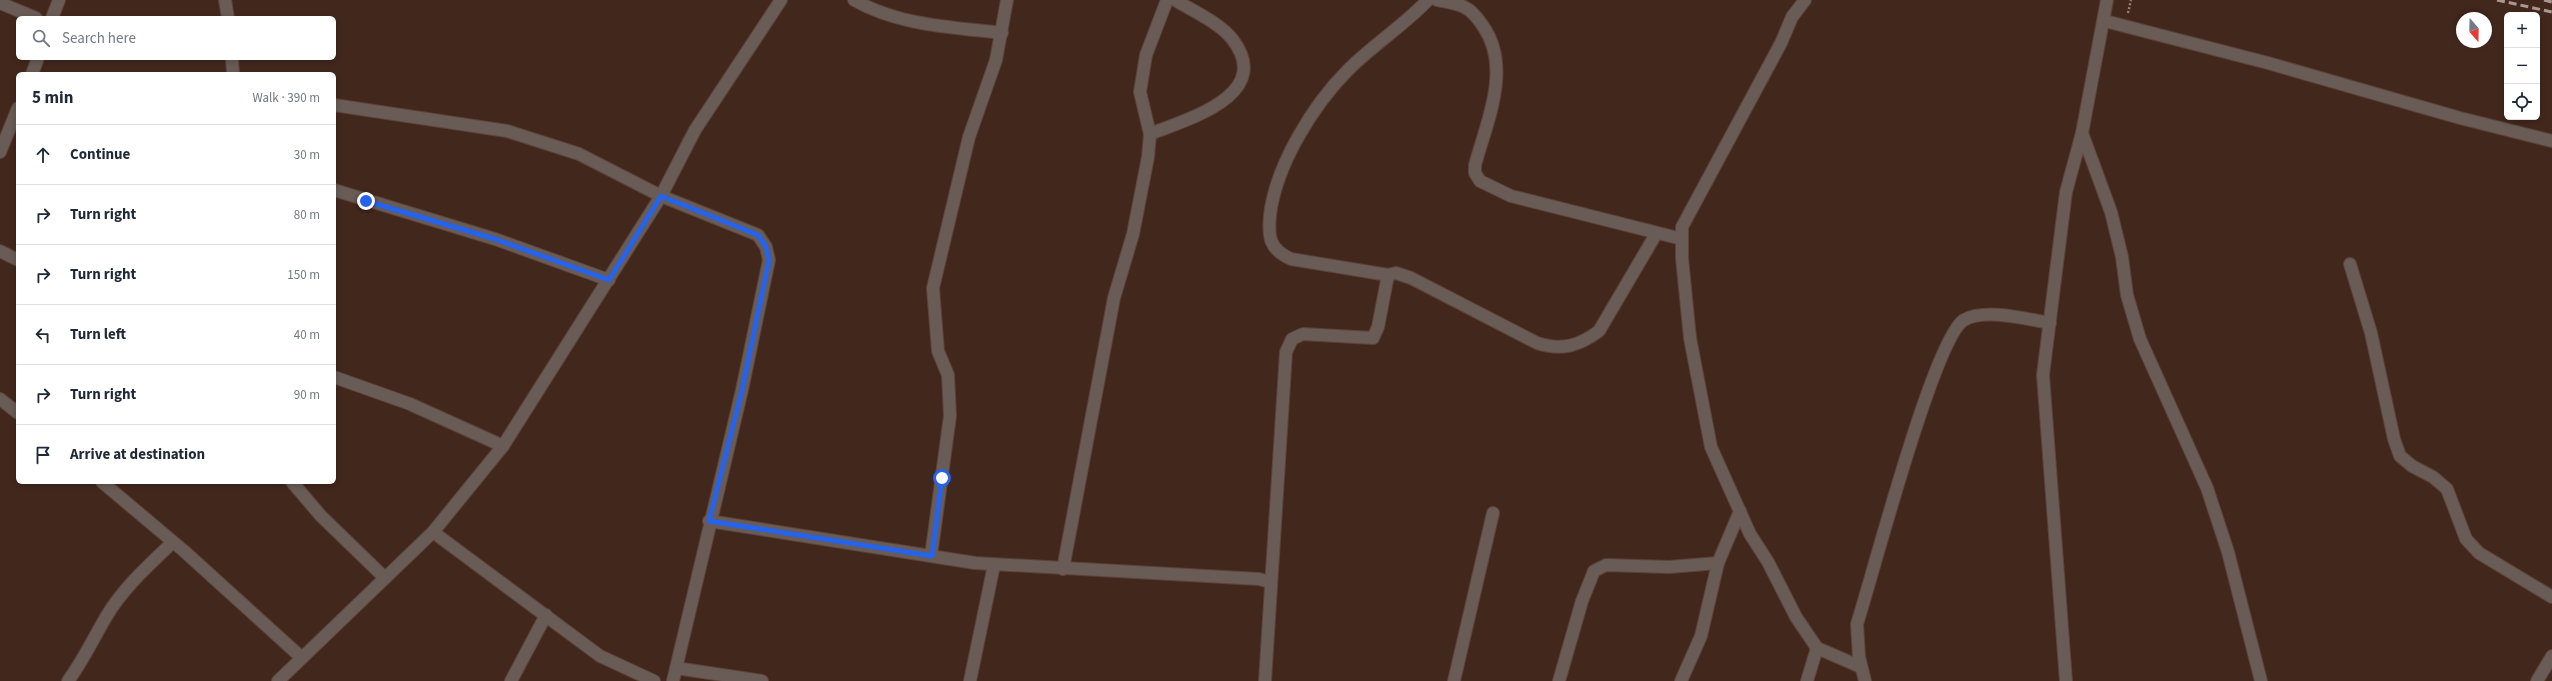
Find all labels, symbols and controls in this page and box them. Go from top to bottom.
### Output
north arrow [2456,12,2492,48]
map controls [2504,12,2540,120]
button: + [2504,12,2540,48]
search box [16,16,336,60]
icon: search [30,27,52,49]
text: Search here [62,28,136,49]
button: − [2504,48,2540,84]
button: locate [2504,84,2540,120]
text: 5 min [32,86,73,110]
text: Walk · 390 m [252,89,320,107]
icon: ahead [32,144,54,166]
text: Continue [70,144,130,165]
text: 30 m [294,146,320,164]
route end [357,192,375,210]
icon: right [32,204,54,226]
text: Turn right [70,204,136,225]
text: 80 m [294,206,320,224]
icon: right [32,264,54,286]
text: Turn right [70,264,136,285]
text: 150 m [287,266,320,284]
icon: left [32,324,54,346]
text: Turn left [70,324,126,345]
text: 40 m [294,326,320,344]
icon: right [32,384,54,406]
text: Turn right [70,384,136,405]
text: 90 m [294,386,320,404]
icon: arrive [32,444,54,466]
text: Arrive at destination [70,444,205,465]
route start [933,469,951,487]

